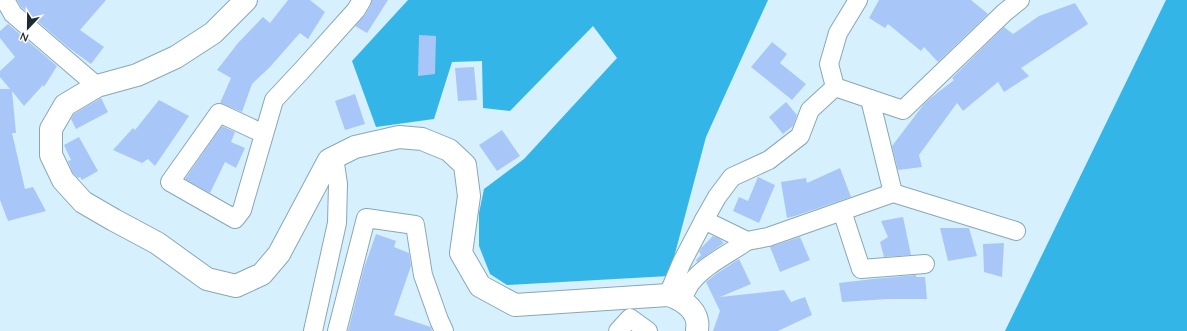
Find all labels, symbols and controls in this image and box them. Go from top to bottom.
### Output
north arrow [8,8,48,48]
text: N [18,29,31,45]

